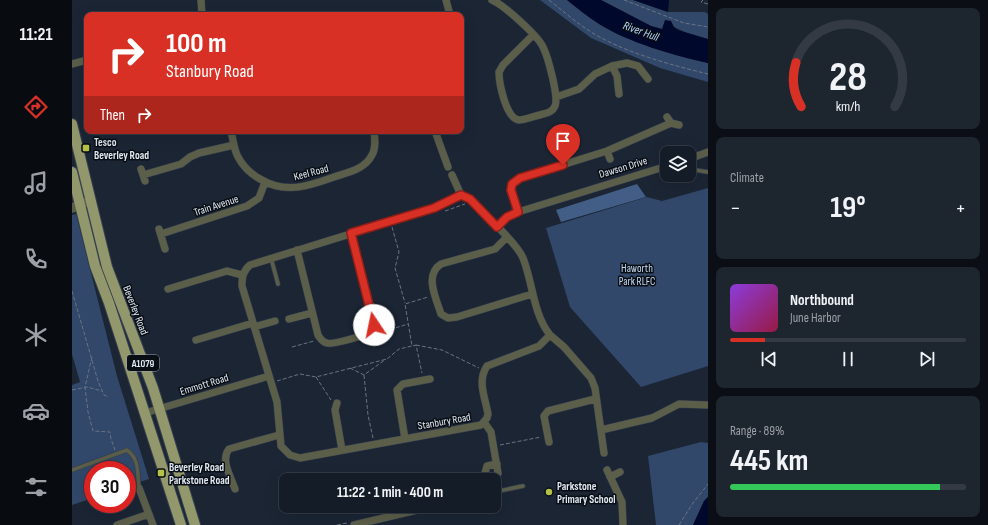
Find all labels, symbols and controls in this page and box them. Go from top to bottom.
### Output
water label: River Hull [621,18,662,45]
text: 11:21 [19,24,53,45]
text: 100 m [166,27,227,60]
icon: right [100,28,152,80]
text: 28 [829,52,867,101]
text: Stanbury Road [166,61,254,82]
icon: directions [22,93,50,121]
text: km/h [836,97,860,114]
icon: right [133,104,155,126]
text: Then [100,106,125,125]
pin [546,124,580,165]
icon: arrive [552,130,574,152]
place label: Tesco Beverley Road [94,136,149,162]
marker: Tesco Beverley Road [81,143,91,153]
map controls [660,146,696,182]
button: layers [660,146,696,182]
street label: Dawson Drive [597,154,649,181]
street label: Keel Road [292,161,330,183]
icon: music [22,169,50,197]
text: Climate [730,170,764,186]
text: 19° [830,190,866,226]
street label: Train Avenue [192,192,240,219]
text: − [730,195,741,222]
text: + [955,195,966,222]
icon: phone [22,245,50,273]
park label: Haworth Park RLFC [619,262,655,288]
street label: Beverley Road [120,284,151,337]
text: Northbound [790,291,854,310]
position arrow [353,304,395,346]
text: June Harbor [790,310,841,326]
icon: climate [22,321,50,349]
icon: previous [758,348,780,370]
icon: pause [837,348,859,370]
icon: next [916,348,938,370]
road number: A1079 [127,355,159,371]
street label: Emmott Road [178,371,230,398]
icon: car [22,397,50,425]
street label: Stanbury Road [417,410,472,433]
text: Range · 89% [730,423,784,439]
text: 445 km [730,443,808,479]
speed limit sign: 30 [84,461,136,513]
place label: Beverley Road Parkstone Road [169,461,230,487]
marker: Beverley Road Parkstone Road [156,468,166,478]
icon: filters [22,473,50,501]
place label: Parkstone Primary School [557,480,616,506]
text: 11:22 · 1 min · 400 m [337,483,443,502]
marker: Parkstone Primary School [544,487,554,497]

